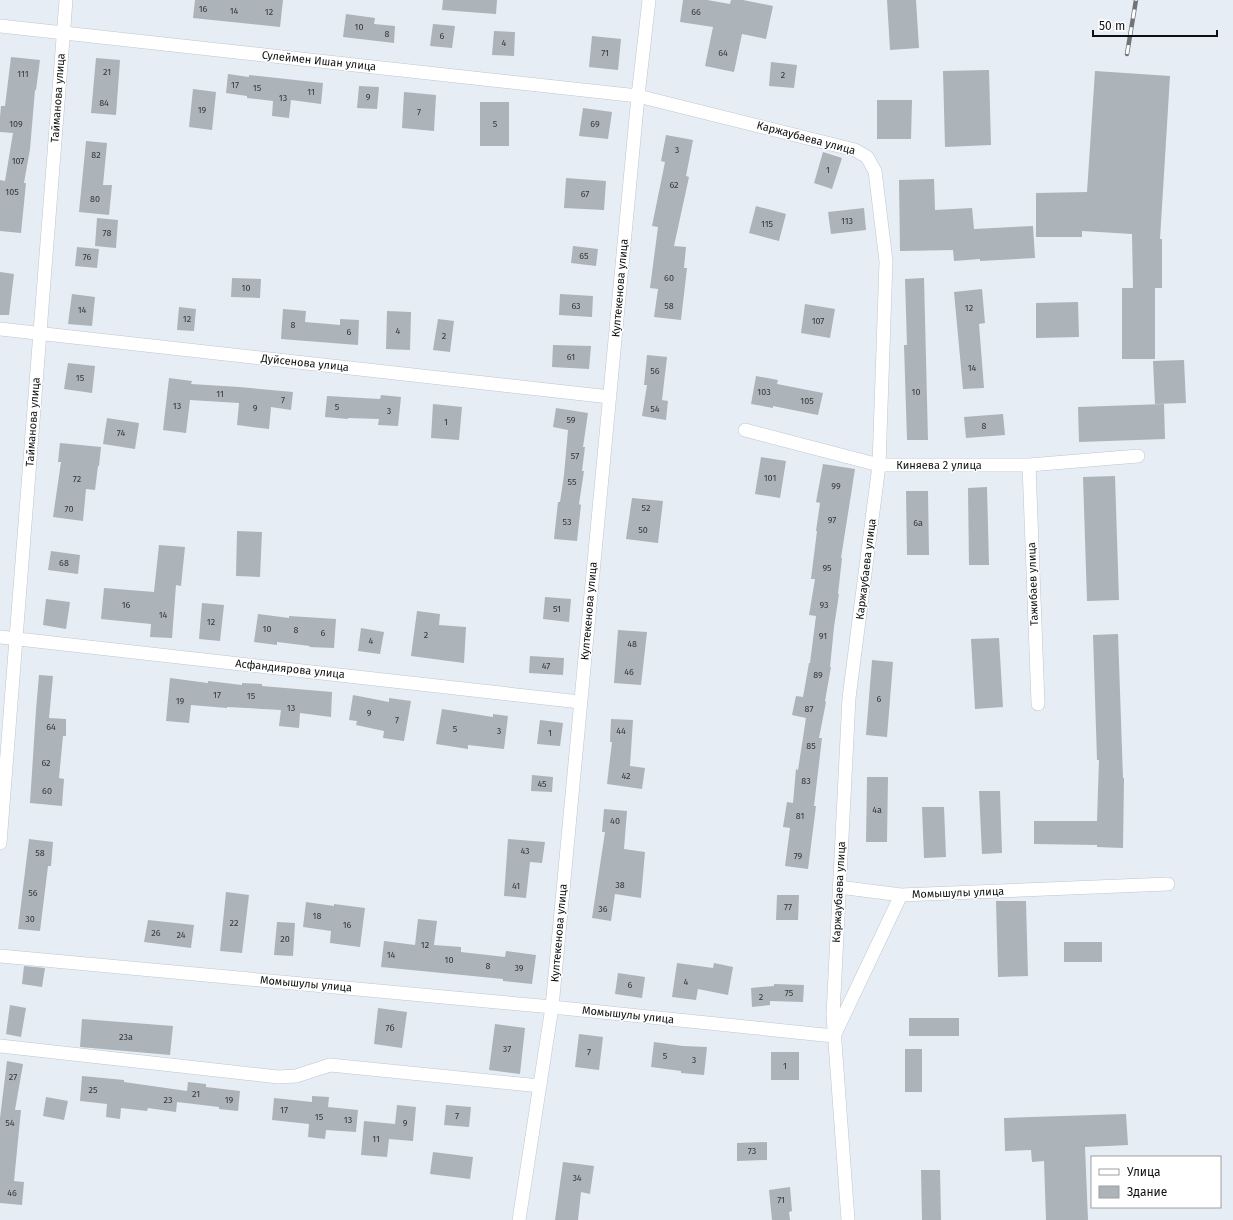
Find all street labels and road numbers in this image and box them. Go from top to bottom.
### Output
street label: Сулеймен Ишан улица [261,49,377,73]
street label: Тайманова улица [48,53,68,143]
street label: Каржаубаева улица [755,119,857,157]
street label: Култекенова улица [609,238,631,338]
street label: Дуйсенова улица [259,352,350,374]
street label: Тайманова улица [23,377,43,467]
street label: Киняева 2 улица [896,459,982,472]
street label: Каржаубаева улица [853,518,879,620]
street label: Тажибаев улица [1025,542,1041,626]
street label: Култекенова улица [578,561,600,661]
street label: Асфандиярова улица [235,657,345,681]
street label: Каржаубаева улица [830,841,848,943]
street label: Култекенова улица [548,883,570,983]
street label: Момышулы улица [912,885,1004,901]
street label: Момышулы улица [259,973,353,995]
street label: Момышулы улица [581,1004,675,1026]

